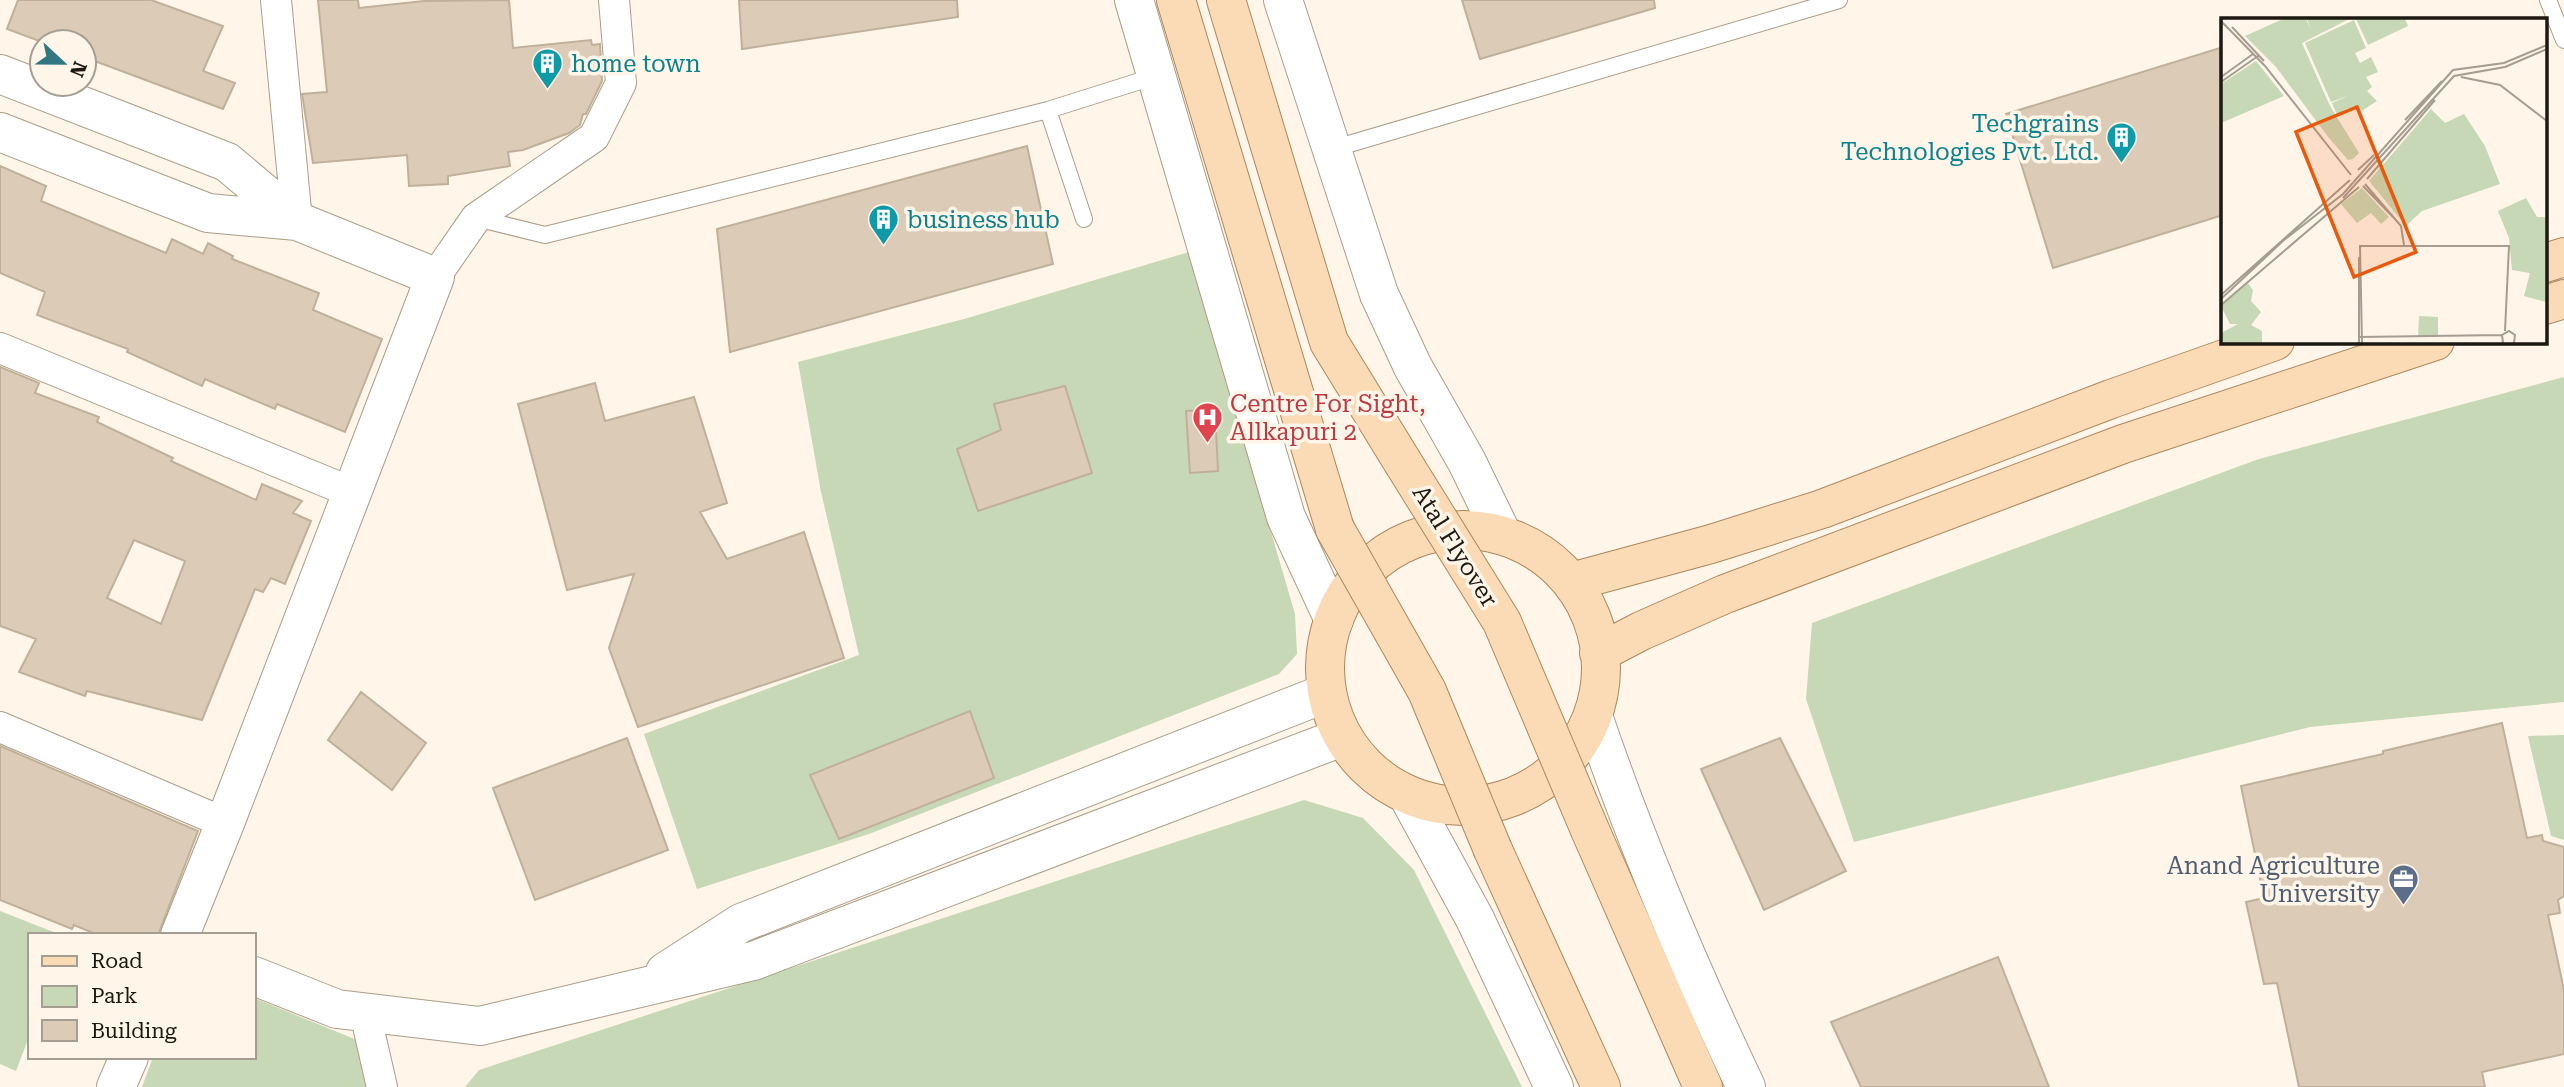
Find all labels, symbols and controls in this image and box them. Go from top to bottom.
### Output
inset map [2221,18,2546,343]
north arrow [28,28,98,98]
building icon: home town [531,47,565,91]
place label: home town [571,50,701,78]
text: N [65,58,92,81]
place label: Techgrains Technologies Pvt. Ltd. [1841,110,2099,166]
building icon: Techgrains Technologies Pvt. Ltd. [2105,121,2139,165]
building icon: business hub [867,203,901,247]
place label: business hub [907,206,1060,234]
place label: Centre For Sight, Allkapuri 2 [1230,390,1426,446]
hospital icon: Centre For Sight, Allkapuri 2 [1190,401,1224,445]
street label: Atal Flyover [1407,480,1504,612]
place label: Anand Agriculture University [2167,852,2381,908]
office icon: Anand Agriculture University [2386,863,2420,907]
legend [28,933,256,1059]
text: Road [91,949,143,973]
text: Park [91,984,137,1008]
text: Building [91,1019,177,1043]

